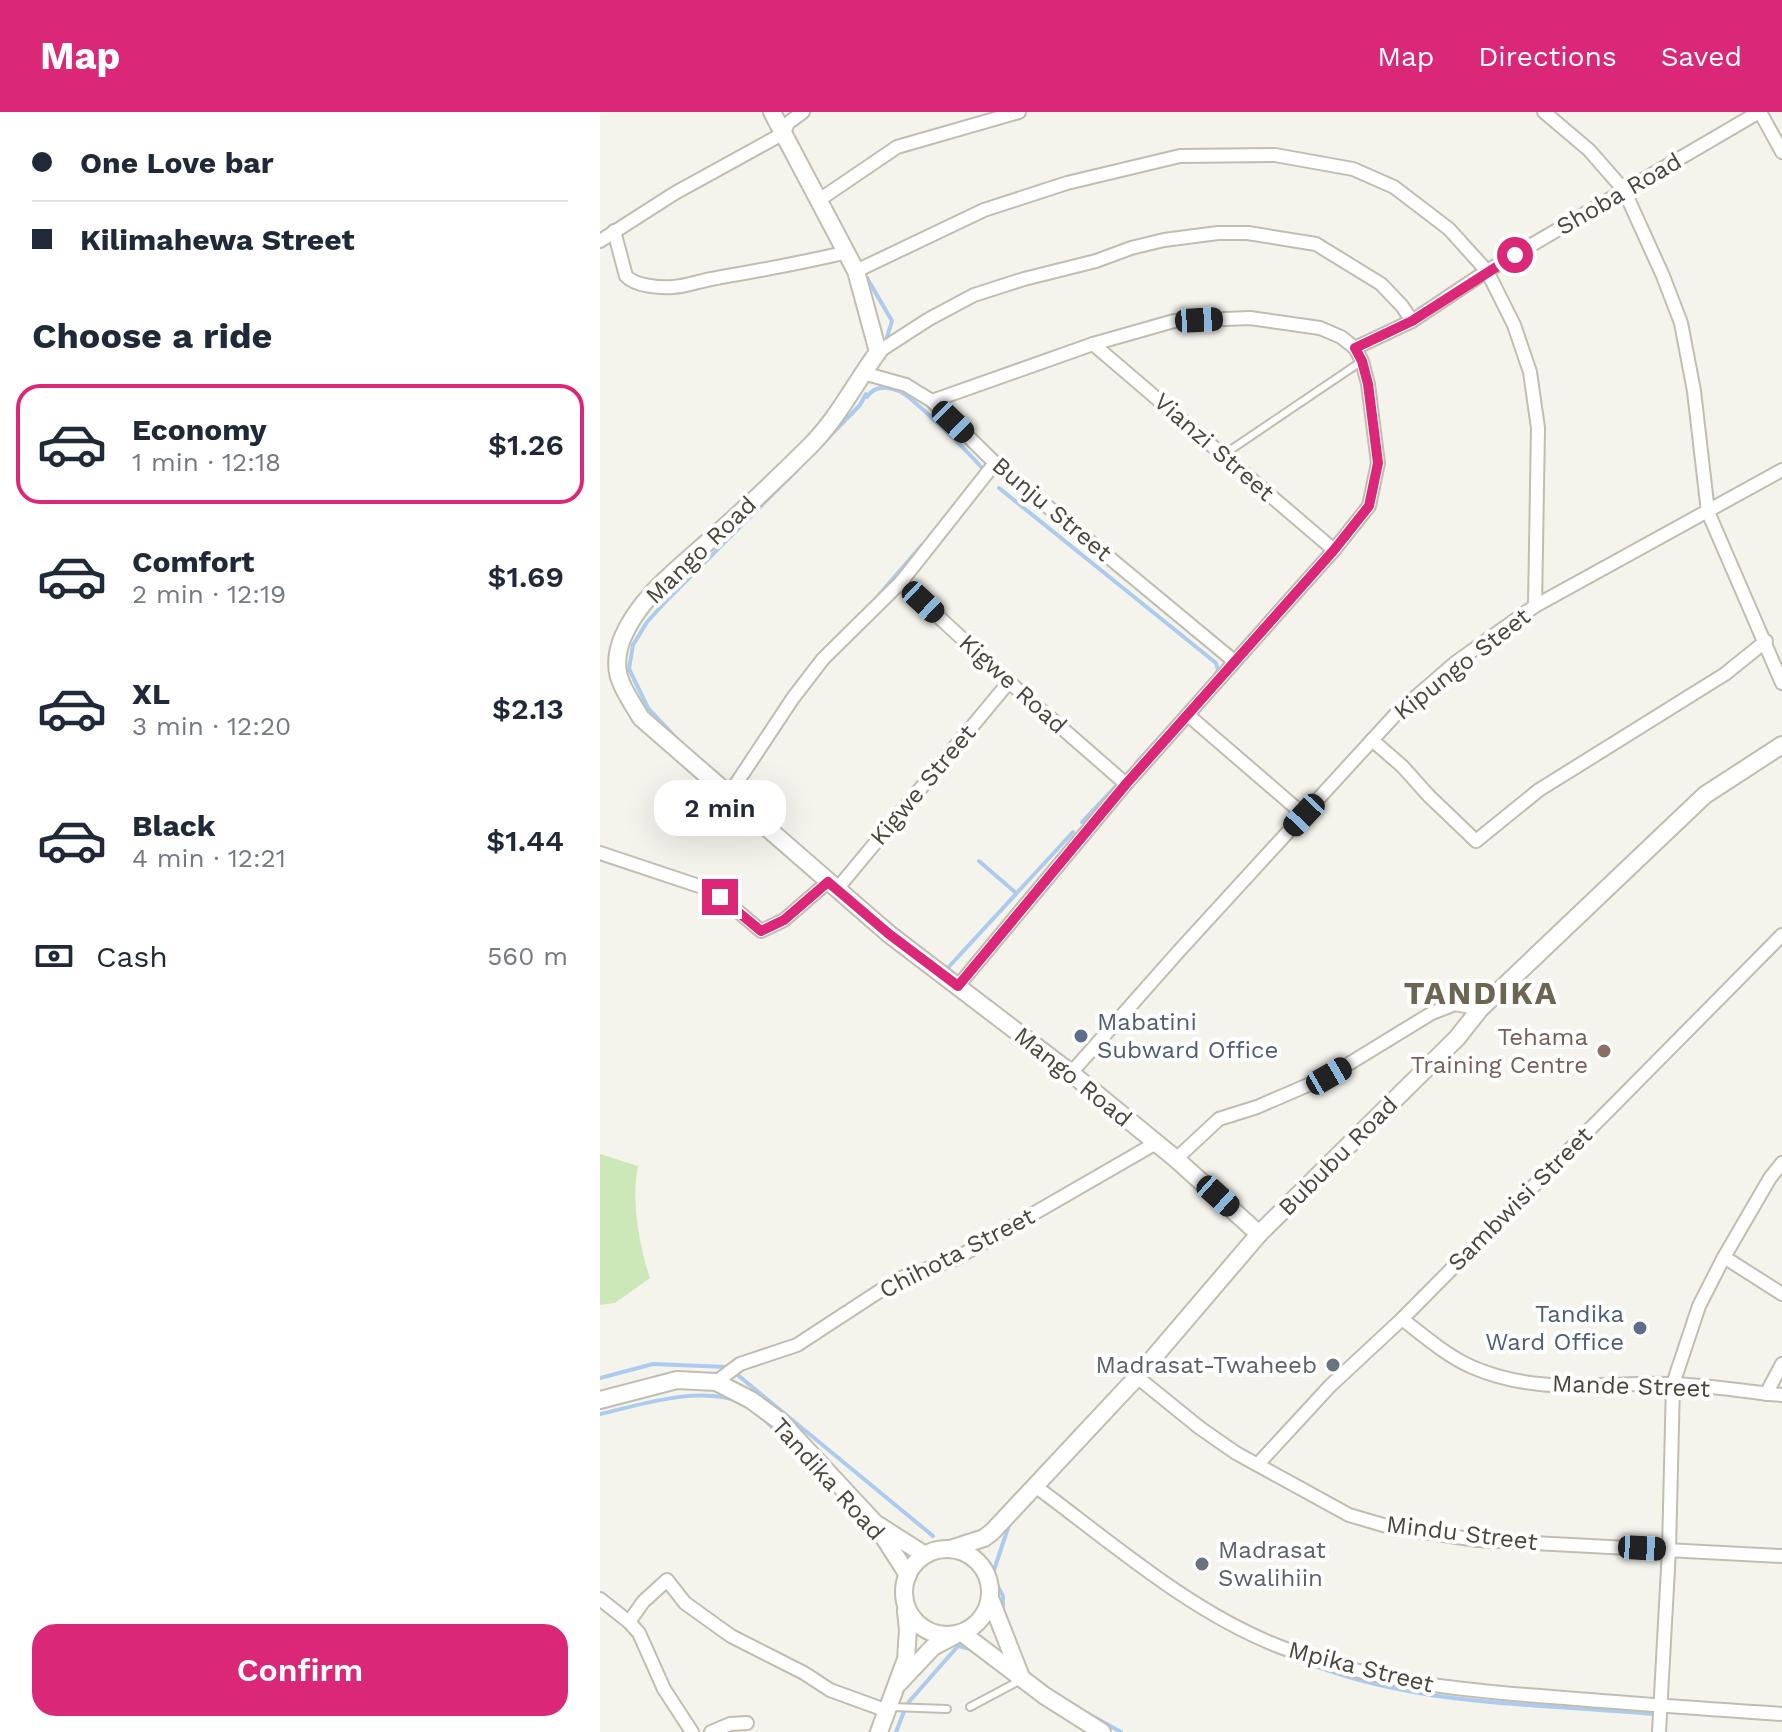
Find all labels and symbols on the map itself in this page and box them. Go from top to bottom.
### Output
street label: Shoba Road [1552,147,1686,241]
route start [1497,237,1533,273]
car [1174,307,1224,333]
street label: Vianzi Street [1148,387,1280,507]
car [927,397,979,447]
street label: Bunju Street [987,451,1117,567]
street label: Mango Road [640,490,762,610]
car [897,577,949,627]
street label: Kipungo Steet [1388,602,1536,726]
street label: Kigwe Road [953,628,1073,740]
street label: Kigwe Street [865,719,981,851]
callout: 2 min [654,781,786,837]
car [1279,789,1329,841]
route end [702,879,738,915]
district label: TANDIKA [1404,974,1558,1012]
place label: Mabatini Subward Office [1097,1008,1278,1064]
street label: Mango Road [1009,1021,1137,1133]
place label: Tehama Training Centre [1410,1023,1588,1079]
marker: Mabatini Subward Office [1072,1027,1090,1045]
marker: Tehama Training Centre [1595,1042,1613,1060]
car [1302,1054,1356,1098]
street label: Bububu Road [1273,1091,1403,1221]
street label: Sambwisi Street [1442,1121,1598,1277]
car [1192,1171,1244,1221]
street label: Chihota Street [875,1202,1039,1304]
place label: Tandika Ward Office [1485,1300,1624,1356]
marker: Tandika Ward Office [1631,1319,1649,1337]
place label: Madrasat-Twaheeb [1096,1351,1317,1379]
marker: Madrasat-Twaheeb [1324,1356,1342,1374]
street label: Mande Street [1551,1369,1711,1403]
street label: Tandika Road [766,1412,890,1546]
street label: Mindu Street [1385,1510,1539,1556]
car [1617,1535,1667,1561]
place label: Madrasat Swalihiin [1218,1536,1326,1592]
marker: Madrasat Swalihiin [1193,1555,1211,1573]
street label: Mpika Street [1286,1635,1436,1699]

